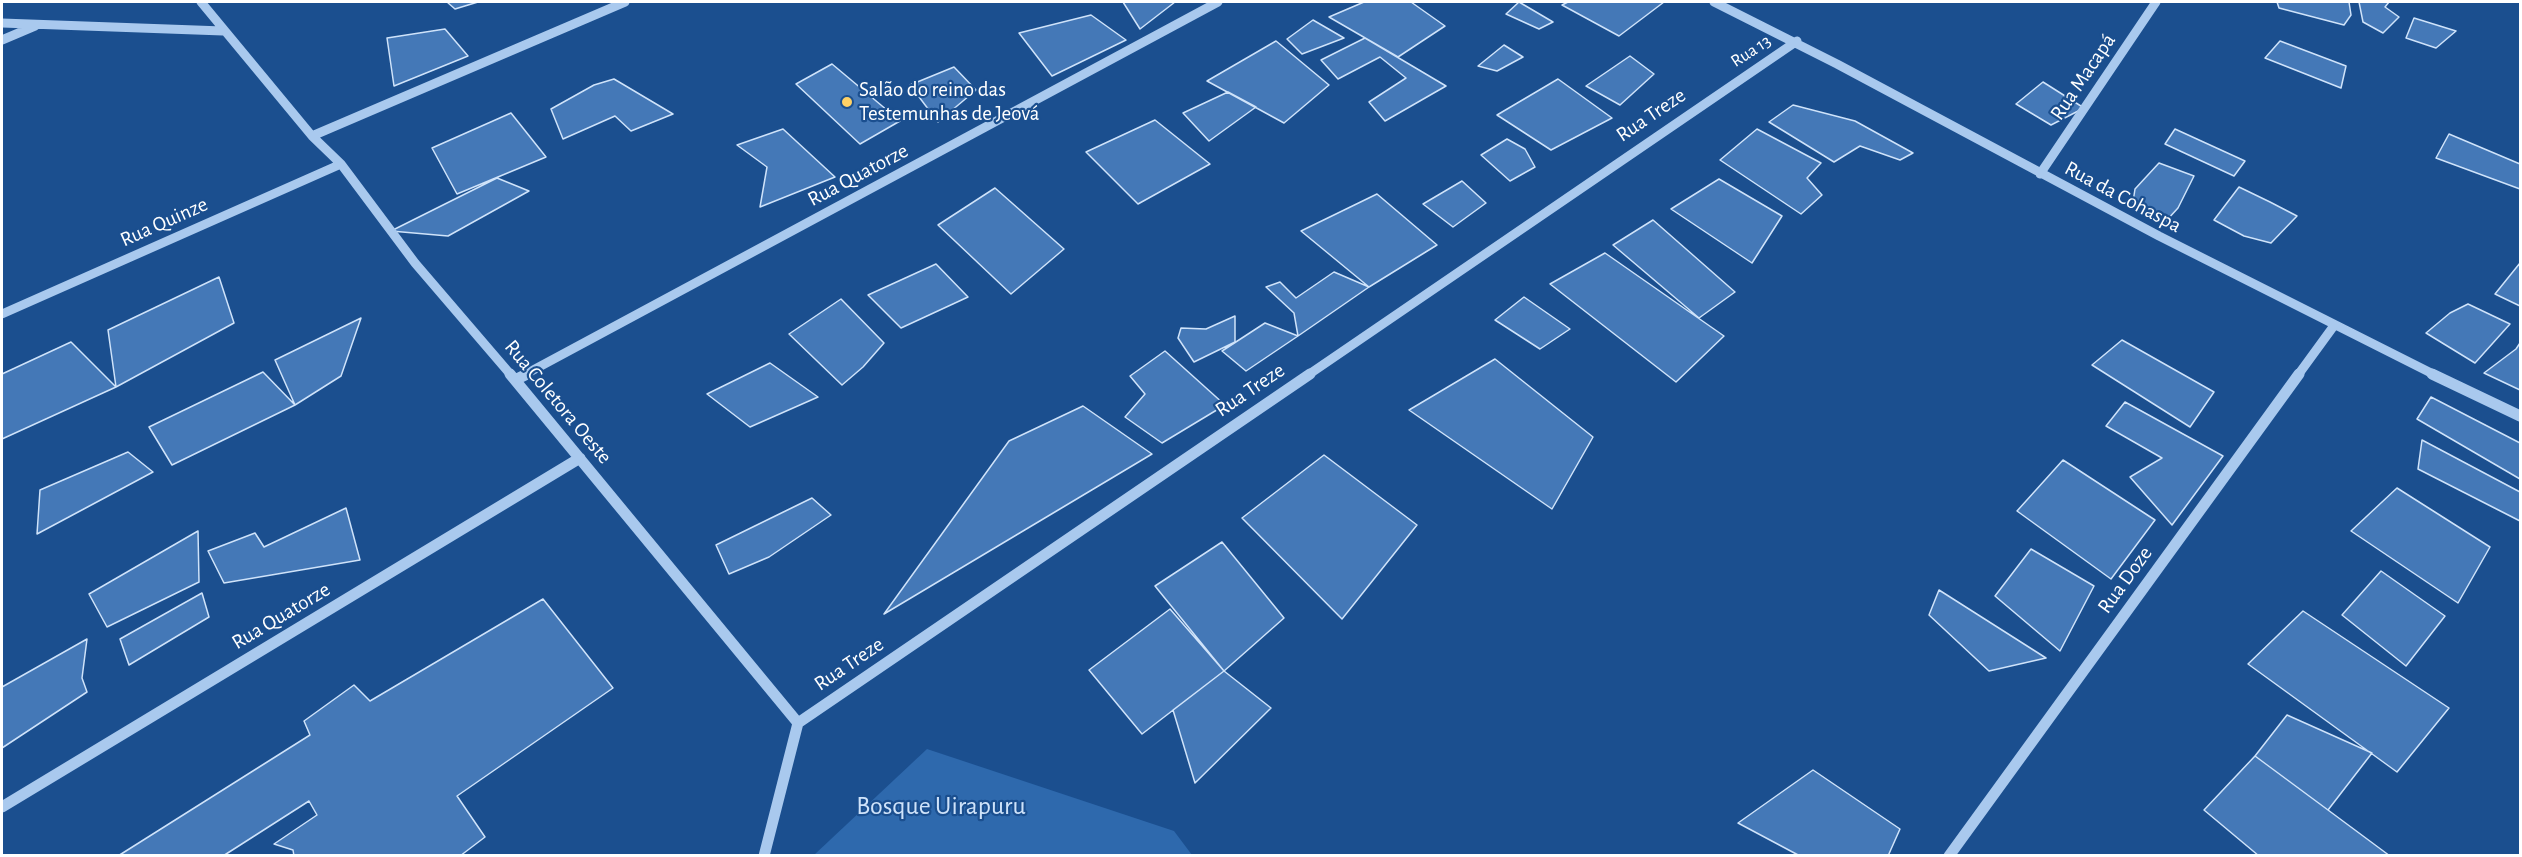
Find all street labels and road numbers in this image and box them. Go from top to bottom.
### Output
street label: Rua Macapá [2045,29,2121,125]
street label: Rua 13 [1727,30,1775,72]
street label: Rua Treze [1611,83,1691,147]
street label: Rua Quatorze [803,138,913,212]
street label: Rua da Cohaspa [2060,156,2186,238]
street label: Rua Quinze [116,192,212,252]
street label: Rua Coletora Oeste [499,335,617,469]
street label: Rua Treze [1210,358,1290,422]
street label: Rua Doze [2092,542,2158,618]
street label: Rua Quatorze [227,577,335,655]
street label: Rua Treze [809,632,889,696]

